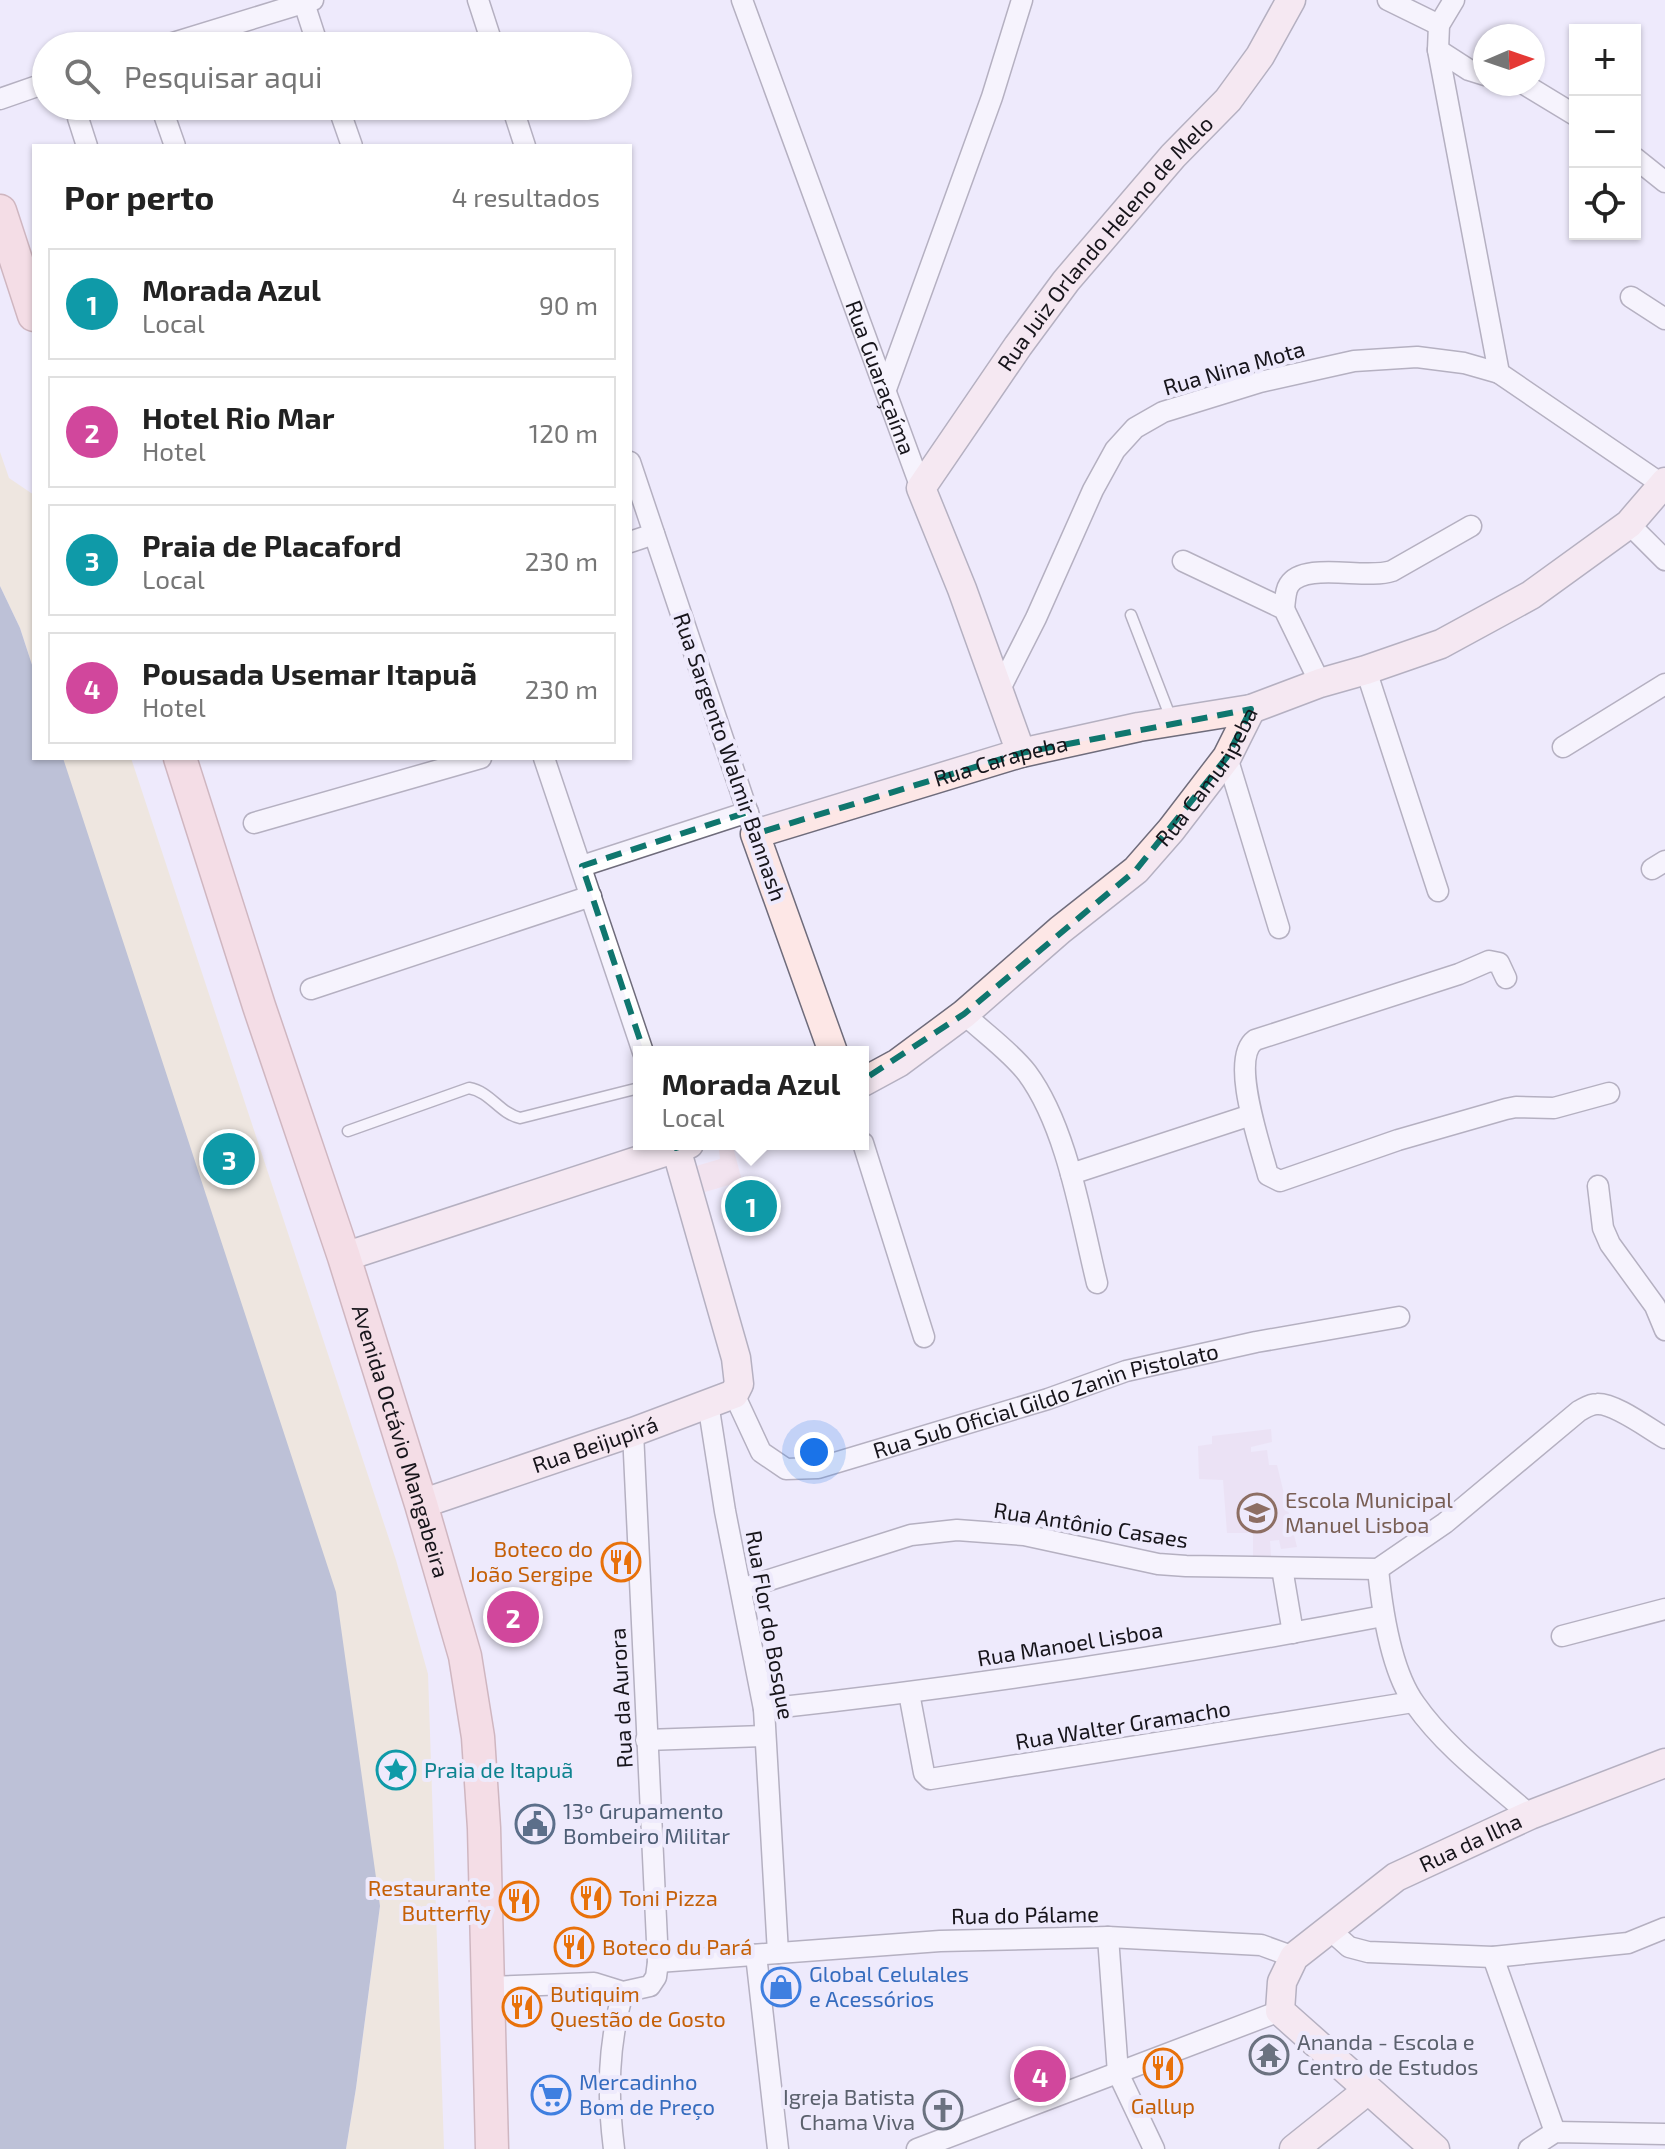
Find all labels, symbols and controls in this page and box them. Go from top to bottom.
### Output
north arrow [1473,24,1545,96]
map controls [1569,24,1641,240]
button: + [1569,24,1641,96]
search box [32,32,632,120]
icon: search [60,54,104,98]
text: Pesquisar aqui [124,58,322,94]
button: − [1569,96,1641,168]
street label: Rua Juiz Orlando Heleno de Melo [991,110,1218,375]
button: locate [1569,168,1641,240]
text: Por perto [64,176,214,217]
text: 4 resultados [452,181,600,212]
text: Morada Azul [142,271,321,307]
text: 1 [86,289,98,320]
text: 90 m [539,289,598,320]
street label: Rua Guaraçaíma [841,296,922,458]
text: Local [142,307,205,338]
street label: Rua Nina Mota [1160,334,1308,400]
text: Hotel Rio Mar [142,399,334,435]
text: 2 [84,417,100,448]
text: 120 m [529,417,598,448]
text: Hotel [142,435,206,466]
text: Praia de Placaford [142,527,402,563]
text: 3 [85,545,99,576]
text: 230 m [525,545,598,576]
text: Local [142,563,205,594]
street label: Rua Sargento Walmir Bannash [669,609,793,904]
text: Pousada Usemar Itapuã [142,655,477,691]
text: 4 [84,673,100,704]
text: 230 m [525,673,598,704]
text: Hotel [142,691,206,722]
street label: Rua Camuripeba [1149,702,1262,851]
street label: Rua Carapeba [930,729,1070,791]
popup [633,1046,869,1150]
text: Morada Azul [662,1065,840,1101]
text: Local [662,1101,724,1132]
pin: 3 [203,1129,255,1189]
pin: 1 [725,1176,777,1236]
street label: Avenida Octávio Mangabeira [348,1301,456,1580]
street label: Rua Sub Oficial Gildo Zanin Pistolato [870,1337,1221,1463]
street label: Rua Beijupirá [529,1410,661,1477]
your location [794,1432,834,1472]
place label: Escola Municipal Manuel Lisboa [1285,1486,1453,1537]
school or university icon: Escola Municipal Manuel Lisboa [1236,1492,1278,1534]
street label: Rua Antônio Casaes [992,1496,1190,1552]
street label: Rua Flor do Bosque [742,1528,800,1721]
place label: Boteco do João Sergipe [468,1535,593,1586]
restaurant icon: Boteco do João Sergipe [600,1541,642,1583]
pin: 2 [487,1587,539,1647]
street label: Rua Manoel Lisboa [975,1616,1164,1671]
street label: Rua da Aurora [603,1627,637,1769]
street label: Rua Walter Gramacho [1013,1694,1232,1754]
place icon: Praia de Itapuã [375,1749,417,1791]
place label: Praia de Itapuã [424,1756,573,1782]
place label: 13º Grupamento Bombeiro Militar [563,1797,730,1848]
public building icon: 13º Grupamento Bombeiro Militar [514,1803,556,1845]
street label: Rua da Ilha [1415,1807,1525,1877]
place label: Restaurante Butterfly [368,1874,491,1925]
restaurant icon: Toni Pizza [570,1877,612,1919]
restaurant icon: Restaurante Butterfly [498,1880,540,1922]
place label: Toni Pizza [619,1884,718,1910]
street label: Rua do Pálame [951,1900,1099,1928]
restaurant icon: Boteco du Pará [553,1926,595,1968]
place label: Boteco du Pará [602,1933,752,1959]
place label: Global Celulales e Acessórios [809,1960,969,2011]
shop icon: Global Celulales e Acessórios [760,1966,802,2008]
place label: Butiquim Questão de Gosto [550,1980,726,2032]
restaurant icon: Butiquim Questão de Gosto [501,1986,543,2028]
place label: Ananda - Escola e Centro de Estudos [1297,2028,1478,2079]
temple icon: Ananda - Escola e Centro de Estudos [1248,2034,1290,2076]
pin: 4 [1014,2046,1066,2106]
restaurant icon: Gallup [1142,2047,1184,2089]
place label: Mercadinho Bom de Preço [579,2068,715,2121]
supermarket icon: Mercadinho Bom de Preço [530,2074,572,2116]
place label: Igreja Batista Chama Viva [783,2083,915,2134]
church icon: Igreja Batista Chama Viva [922,2089,964,2131]
place label: Gallup [1131,2092,1195,2118]

